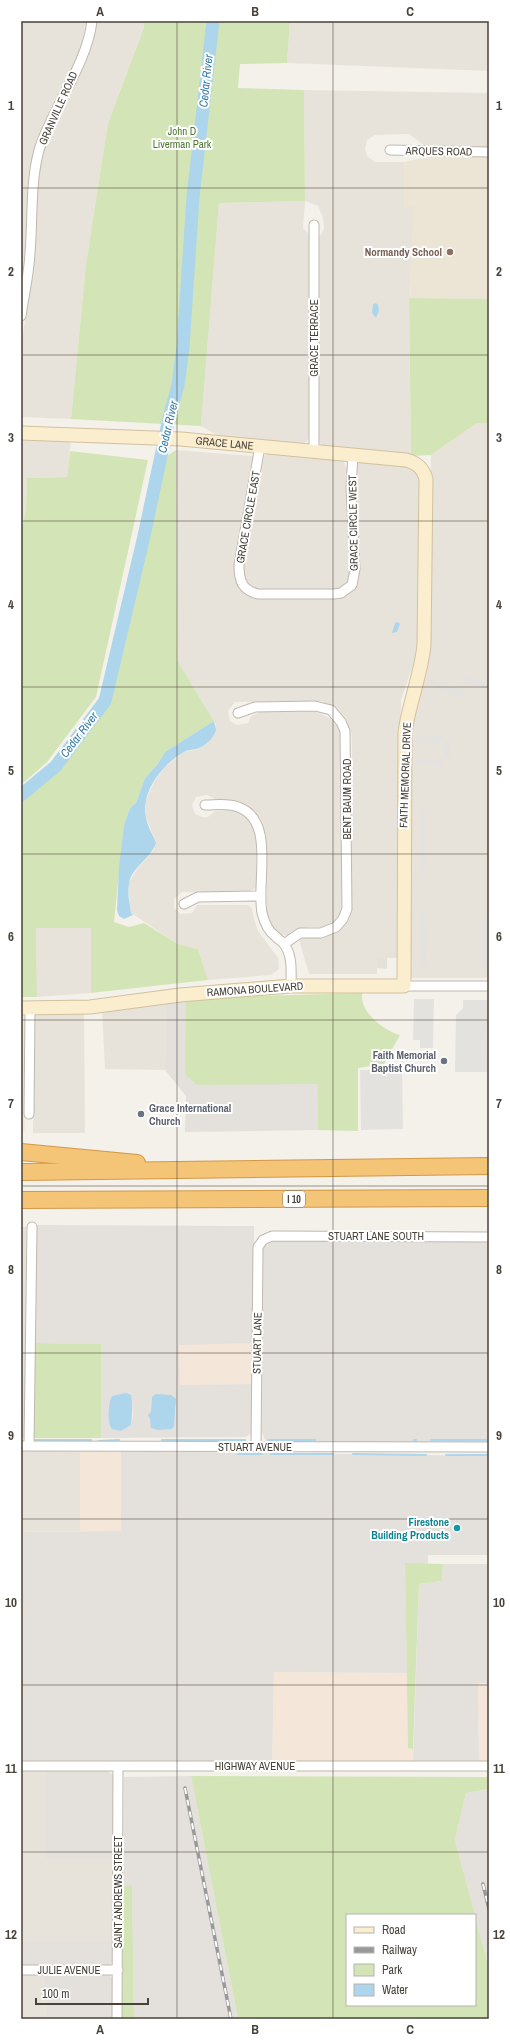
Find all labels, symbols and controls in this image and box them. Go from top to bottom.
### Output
text: A [96,3,104,20]
text: B [251,3,259,20]
text: C [406,3,414,20]
water label: Cedar River [195,53,217,108]
street label: GRANVILLE ROAD [35,69,81,147]
text: 1 [8,97,14,114]
text: 1 [496,97,502,114]
park label: John D Liverman Park [153,124,212,151]
street label: ARQUES ROAD [405,143,472,159]
place label: Normandy School [365,245,442,259]
marker: Normandy School [445,247,455,257]
text: 2 [8,263,14,280]
text: 2 [496,263,502,280]
street label: GRACE TERRACE [307,299,321,377]
water label: Cedar River [154,399,182,455]
text: 3 [8,429,14,446]
text: 3 [496,429,502,446]
street label: GRACE LANE [195,433,254,453]
street label: GRACE CIRCLE EAST [233,469,263,564]
street label: GRACE CIRCLE WEST [345,474,361,571]
text: 4 [8,596,14,613]
text: 4 [496,596,502,613]
water label: Cedar River [57,708,102,761]
street label: FAITH MEMORIAL DRIVE [396,722,414,828]
street label: BENT BAUM ROAD [340,758,354,840]
text: 5 [8,762,14,779]
text: 5 [496,762,502,779]
text: 6 [8,928,14,945]
text: 6 [496,928,502,945]
street label: RAMONA BOULEVARD [206,979,304,999]
place label: Faith Memorial Baptist Church [371,1048,436,1075]
marker: Faith Memorial Baptist Church [439,1056,449,1066]
text: 7 [8,1095,14,1112]
text: 7 [496,1095,502,1112]
place label: Grace International Church [149,1101,231,1128]
marker: Grace International Church [136,1109,146,1119]
road number: I 10 [283,1191,305,1207]
street label: STUART LANE SOUTH [328,1229,424,1243]
text: 8 [8,1261,14,1278]
text: 8 [496,1261,502,1278]
street label: STUART LANE [249,1312,265,1374]
text: 9 [8,1427,14,1444]
text: 9 [496,1427,502,1444]
street label: STUART AVENUE [218,1440,292,1454]
place label: Firestone Building Products [371,1515,449,1542]
marker: Firestone Building Products [452,1523,462,1533]
text: 10 [5,1594,17,1611]
text: 10 [493,1594,505,1611]
street label: HIGHWAY AVENUE [215,1759,295,1773]
text: 11 [5,1760,17,1777]
text: 11 [493,1760,505,1777]
street label: SAINT ANDREWS STREET [111,1835,125,1948]
legend [346,1914,476,2006]
text: Road [382,1922,406,1938]
text: 12 [5,1926,17,1943]
text: 12 [493,1926,505,1943]
text: Railway [382,1942,417,1958]
text: Park [382,1962,402,1978]
street label: JULIE AVENUE [37,1963,101,1977]
scale bar [36,1980,148,2006]
text: Water [382,1982,409,1998]
text: 100 m [42,1986,69,2002]
text: A [96,2021,104,2038]
text: B [251,2021,259,2038]
text: C [406,2021,414,2038]

